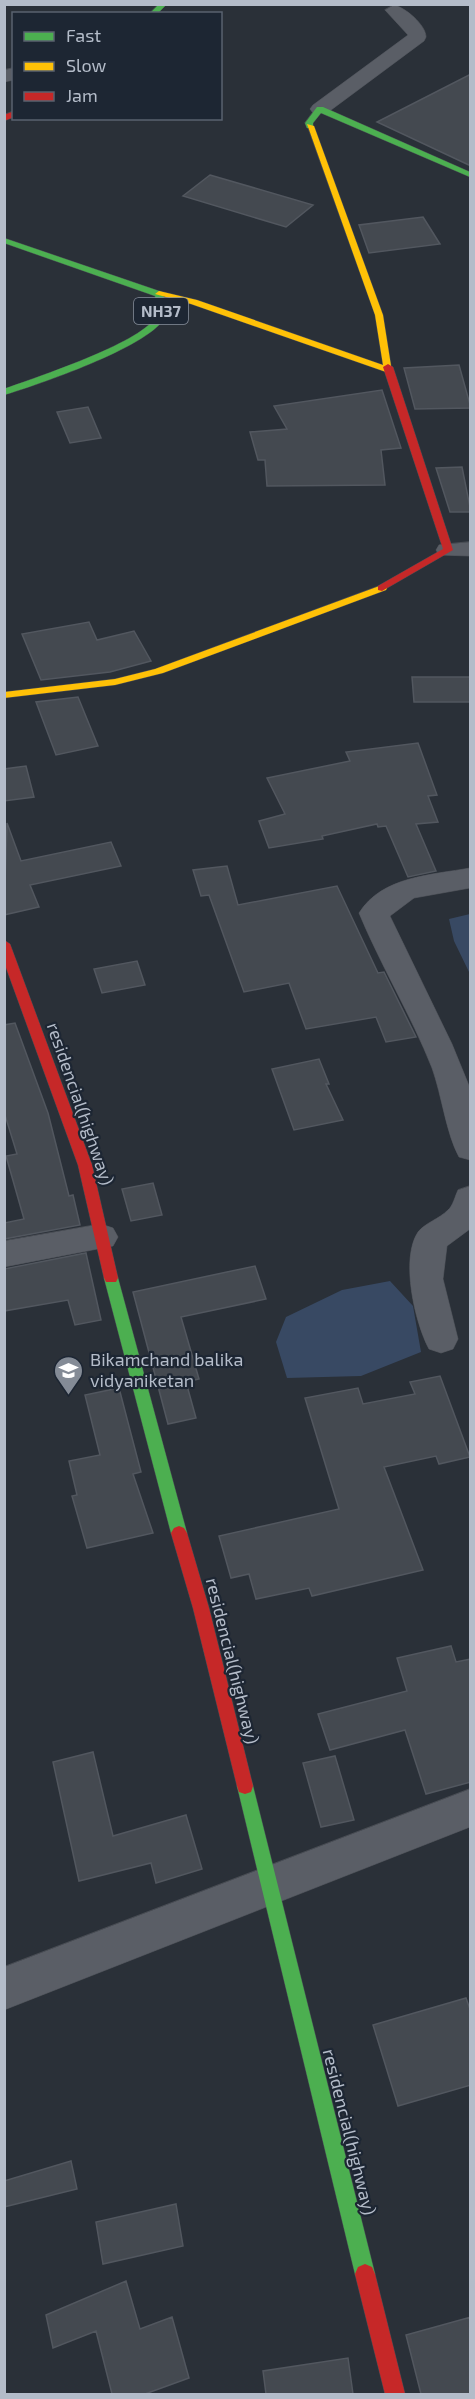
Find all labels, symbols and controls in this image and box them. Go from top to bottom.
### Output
legend [12,12,222,120]
text: Fast [66,24,101,46]
text: Slow [66,54,107,76]
text: Jam [66,84,98,106]
road number: NH37 [134,298,188,324]
street label: residencial(highway) [43,1019,119,1188]
place label: Bikamchand balika vidyaniketan [90,1348,243,1391]
school or university icon: Bikamchand balika vidyaniketan [53,1354,85,1396]
street label: residencial(highway) [202,1575,264,1746]
street label: residencial(highway) [319,2046,381,2217]

